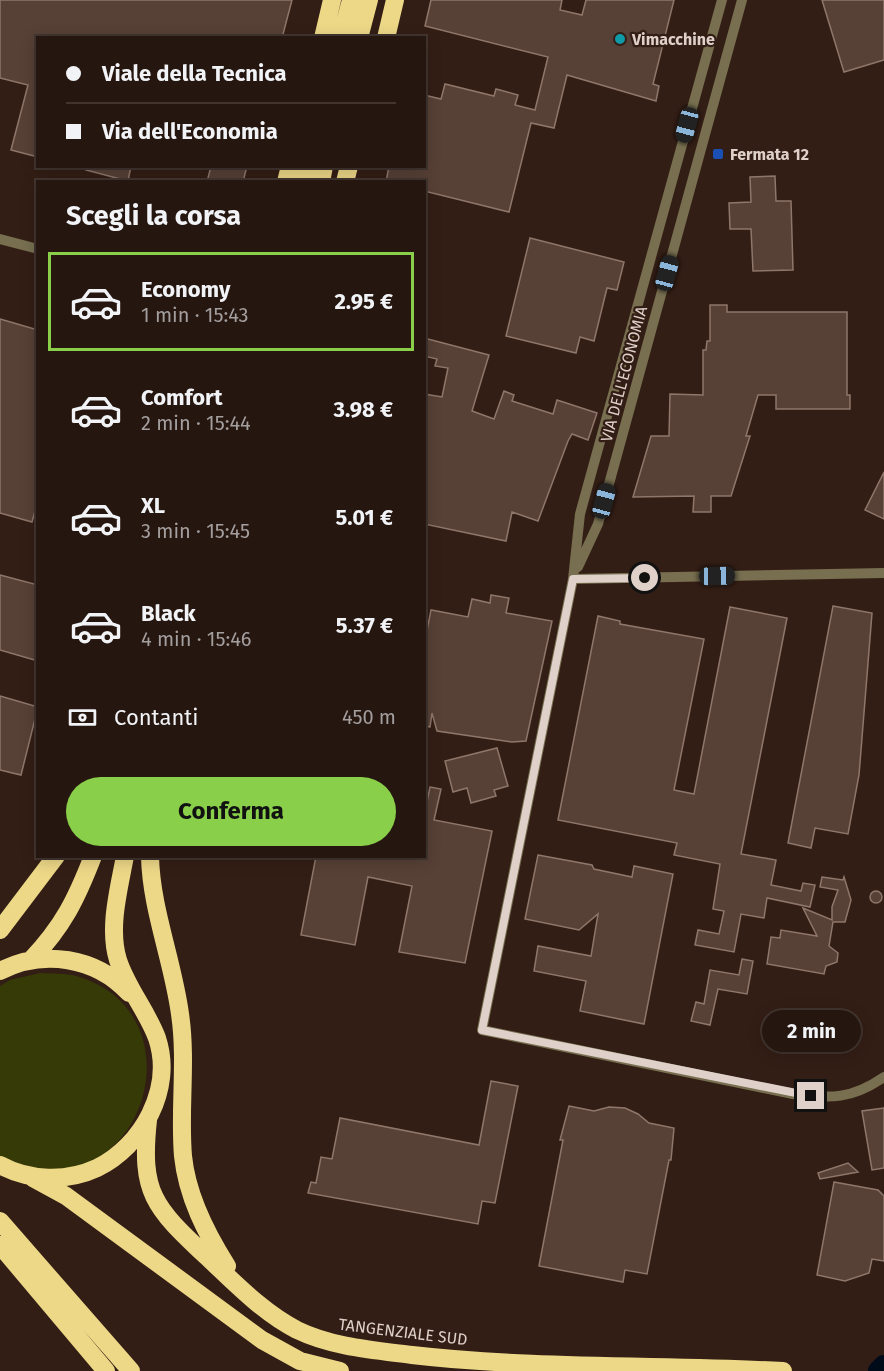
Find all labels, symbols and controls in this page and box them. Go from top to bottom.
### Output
place label: Vimacchine [631,30,715,49]
marker: Vimacchine [613,32,627,46]
text: Viale della Tecnica [102,60,287,87]
car [674,105,700,145]
text: Via dell'Economia [102,118,278,145]
place label: Fermata 12 [730,145,809,164]
marker: Fermata 12 [711,147,725,161]
text: Scegli la corsa [66,200,241,232]
car [654,253,680,293]
icon: car [69,275,123,329]
text: Economy [141,276,230,303]
text: 2.95 € [335,288,393,315]
text: 1 min · 15:43 [141,303,249,327]
street label: VIA DELL'ECONOMIA [597,303,652,444]
icon: car [69,383,123,437]
text: Comfort [141,384,222,411]
text: 3.98 € [333,396,393,423]
text: 2 min · 15:44 [141,411,251,435]
car [591,481,617,521]
icon: car [69,491,123,545]
text: XL [141,492,165,519]
text: 5.01 € [335,504,393,531]
text: 3 min · 15:45 [141,519,250,543]
route start [631,564,658,591]
car [699,567,735,585]
icon: car [69,599,123,653]
text: Black [141,600,196,627]
text: 5.37 € [336,612,393,639]
text: 4 min · 15:46 [141,627,252,651]
icon: cash [66,701,99,734]
text: Contanti [114,704,198,731]
text: 450 m [342,705,396,729]
button: Conferma [66,777,396,846]
callout: 2 min [762,1009,860,1051]
text: 2 min [787,1019,836,1043]
route end [797,1082,824,1109]
street label: TANGENZIALE SUD [337,1315,469,1349]

